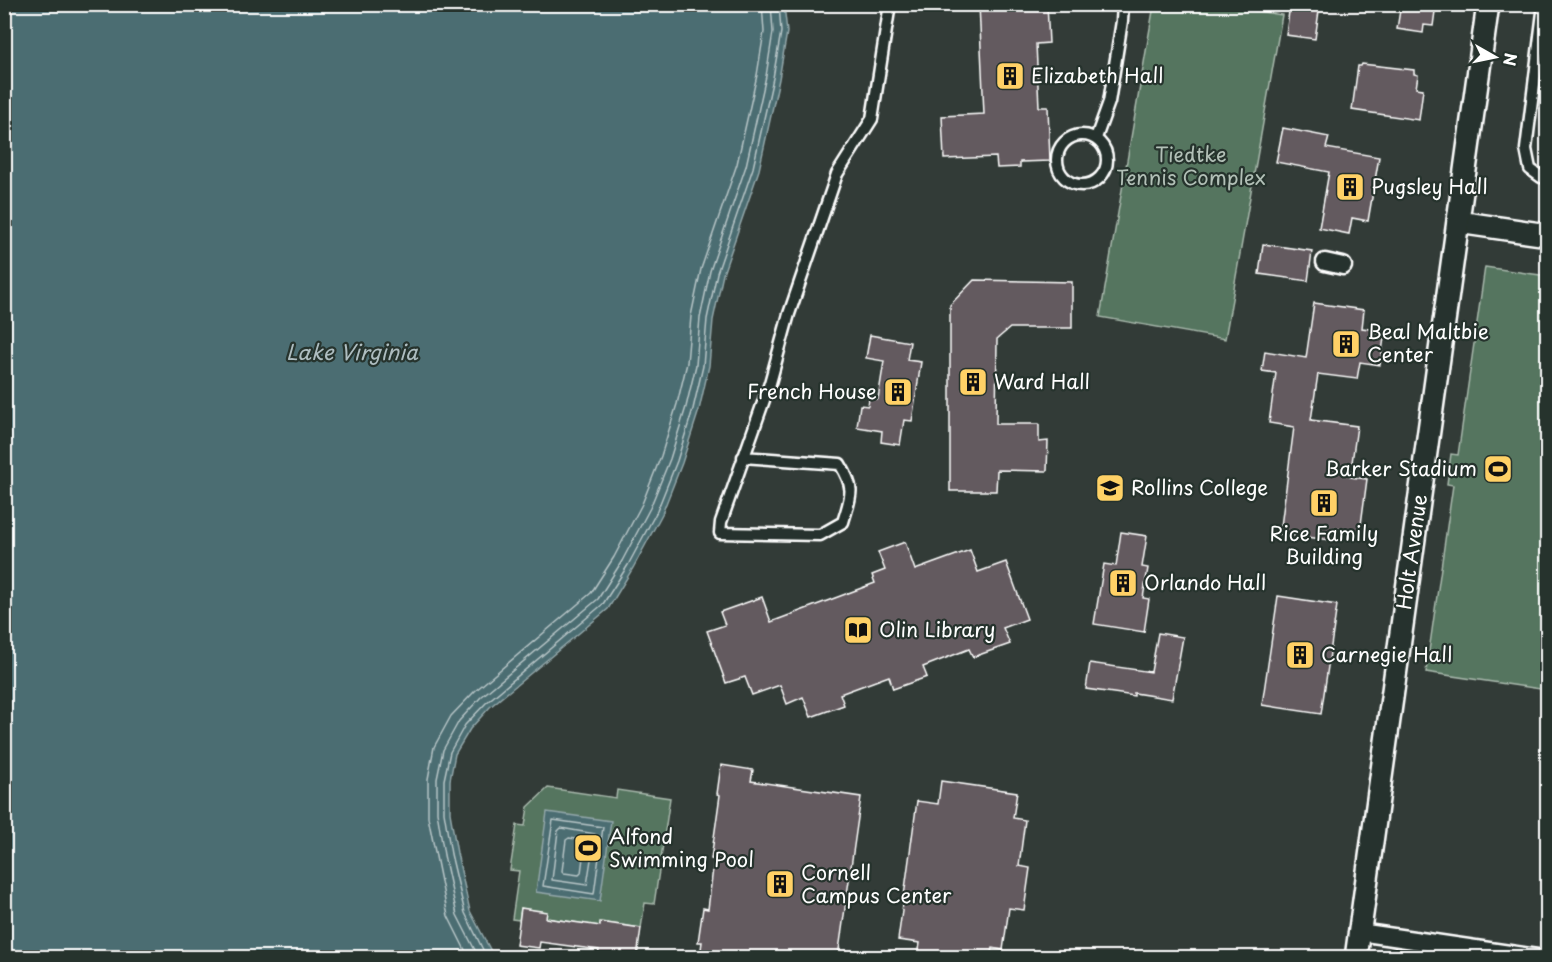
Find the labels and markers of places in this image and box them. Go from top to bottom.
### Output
building icon: Elizabeth Hall [994,60,1026,92]
place label: Elizabeth Hall [1031,60,1164,90]
building icon: Pugsley Hall [1334,171,1366,203]
place label: Pugsley Hall [1371,171,1488,201]
place label: Beal Maltbie Center [1367,316,1489,369]
building icon: Beal Maltbie Center [1330,328,1362,360]
building icon: Ward Hall [957,366,989,398]
place label: Ward Hall [994,366,1090,396]
place label: French House [747,376,877,406]
building icon: French House [882,376,914,408]
place label: Barker Stadium [1325,453,1477,483]
sports icon: Barker Stadium [1482,453,1514,485]
school or university icon: Rollins College [1094,472,1126,504]
place label: Rollins College [1131,472,1268,502]
building icon: Rice Family Building [1308,487,1340,519]
place label: Rice Family Building [1270,518,1378,571]
building icon: Orlando Hall [1107,567,1139,599]
place label: Orlando Hall [1144,567,1266,597]
library icon: Olin Library [842,614,874,646]
place label: Olin Library [879,614,995,644]
building icon: Carnegie Hall [1284,639,1316,671]
place label: Carnegie Hall [1321,639,1452,669]
place label: Alfond Swimming Pool [609,821,754,874]
sports icon: Alfond Swimming Pool [572,832,604,864]
place label: Cornell Campus Center [801,857,952,910]
building icon: Cornell Campus Center [764,868,796,900]

